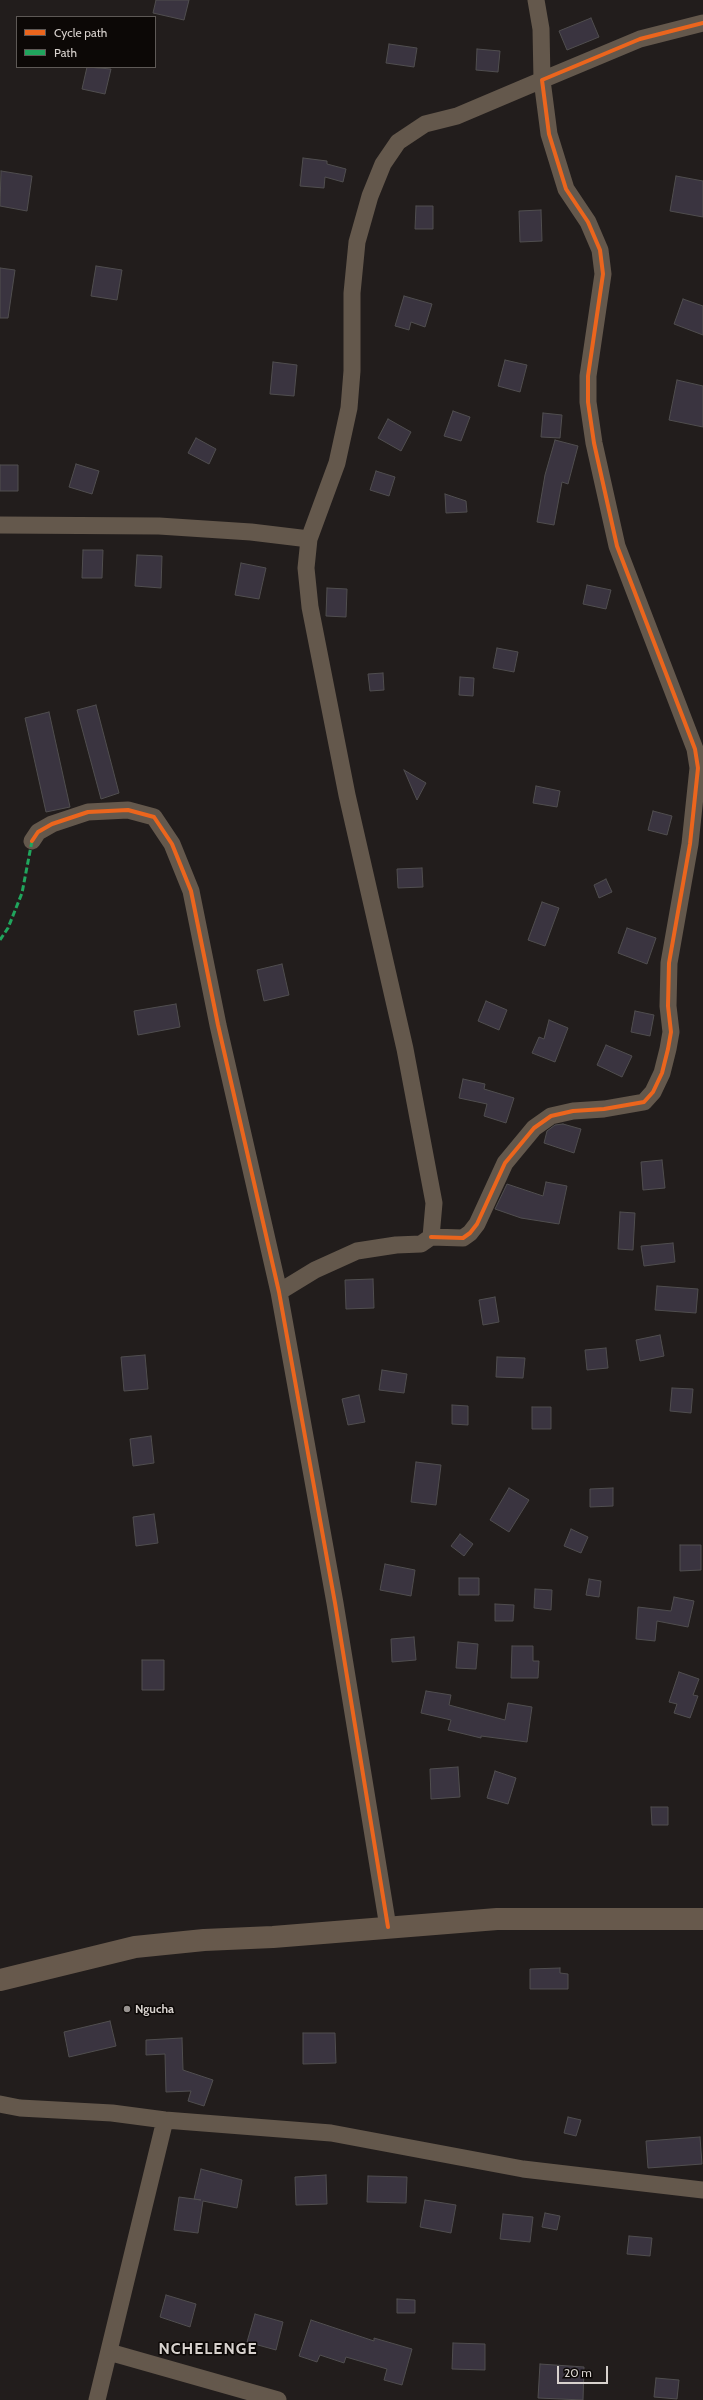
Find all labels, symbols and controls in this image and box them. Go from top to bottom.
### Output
legend [16,16,156,68]
text: Cycle path [54,25,107,40]
text: Path [54,45,77,60]
place label: Ngucha [135,2002,174,2016]
marker: Ngucha [122,2004,132,2014]
district label: NCHELENGE [159,2339,257,2359]
scale bar [559,2358,610,2384]
text: 20 m [564,2365,592,2380]

